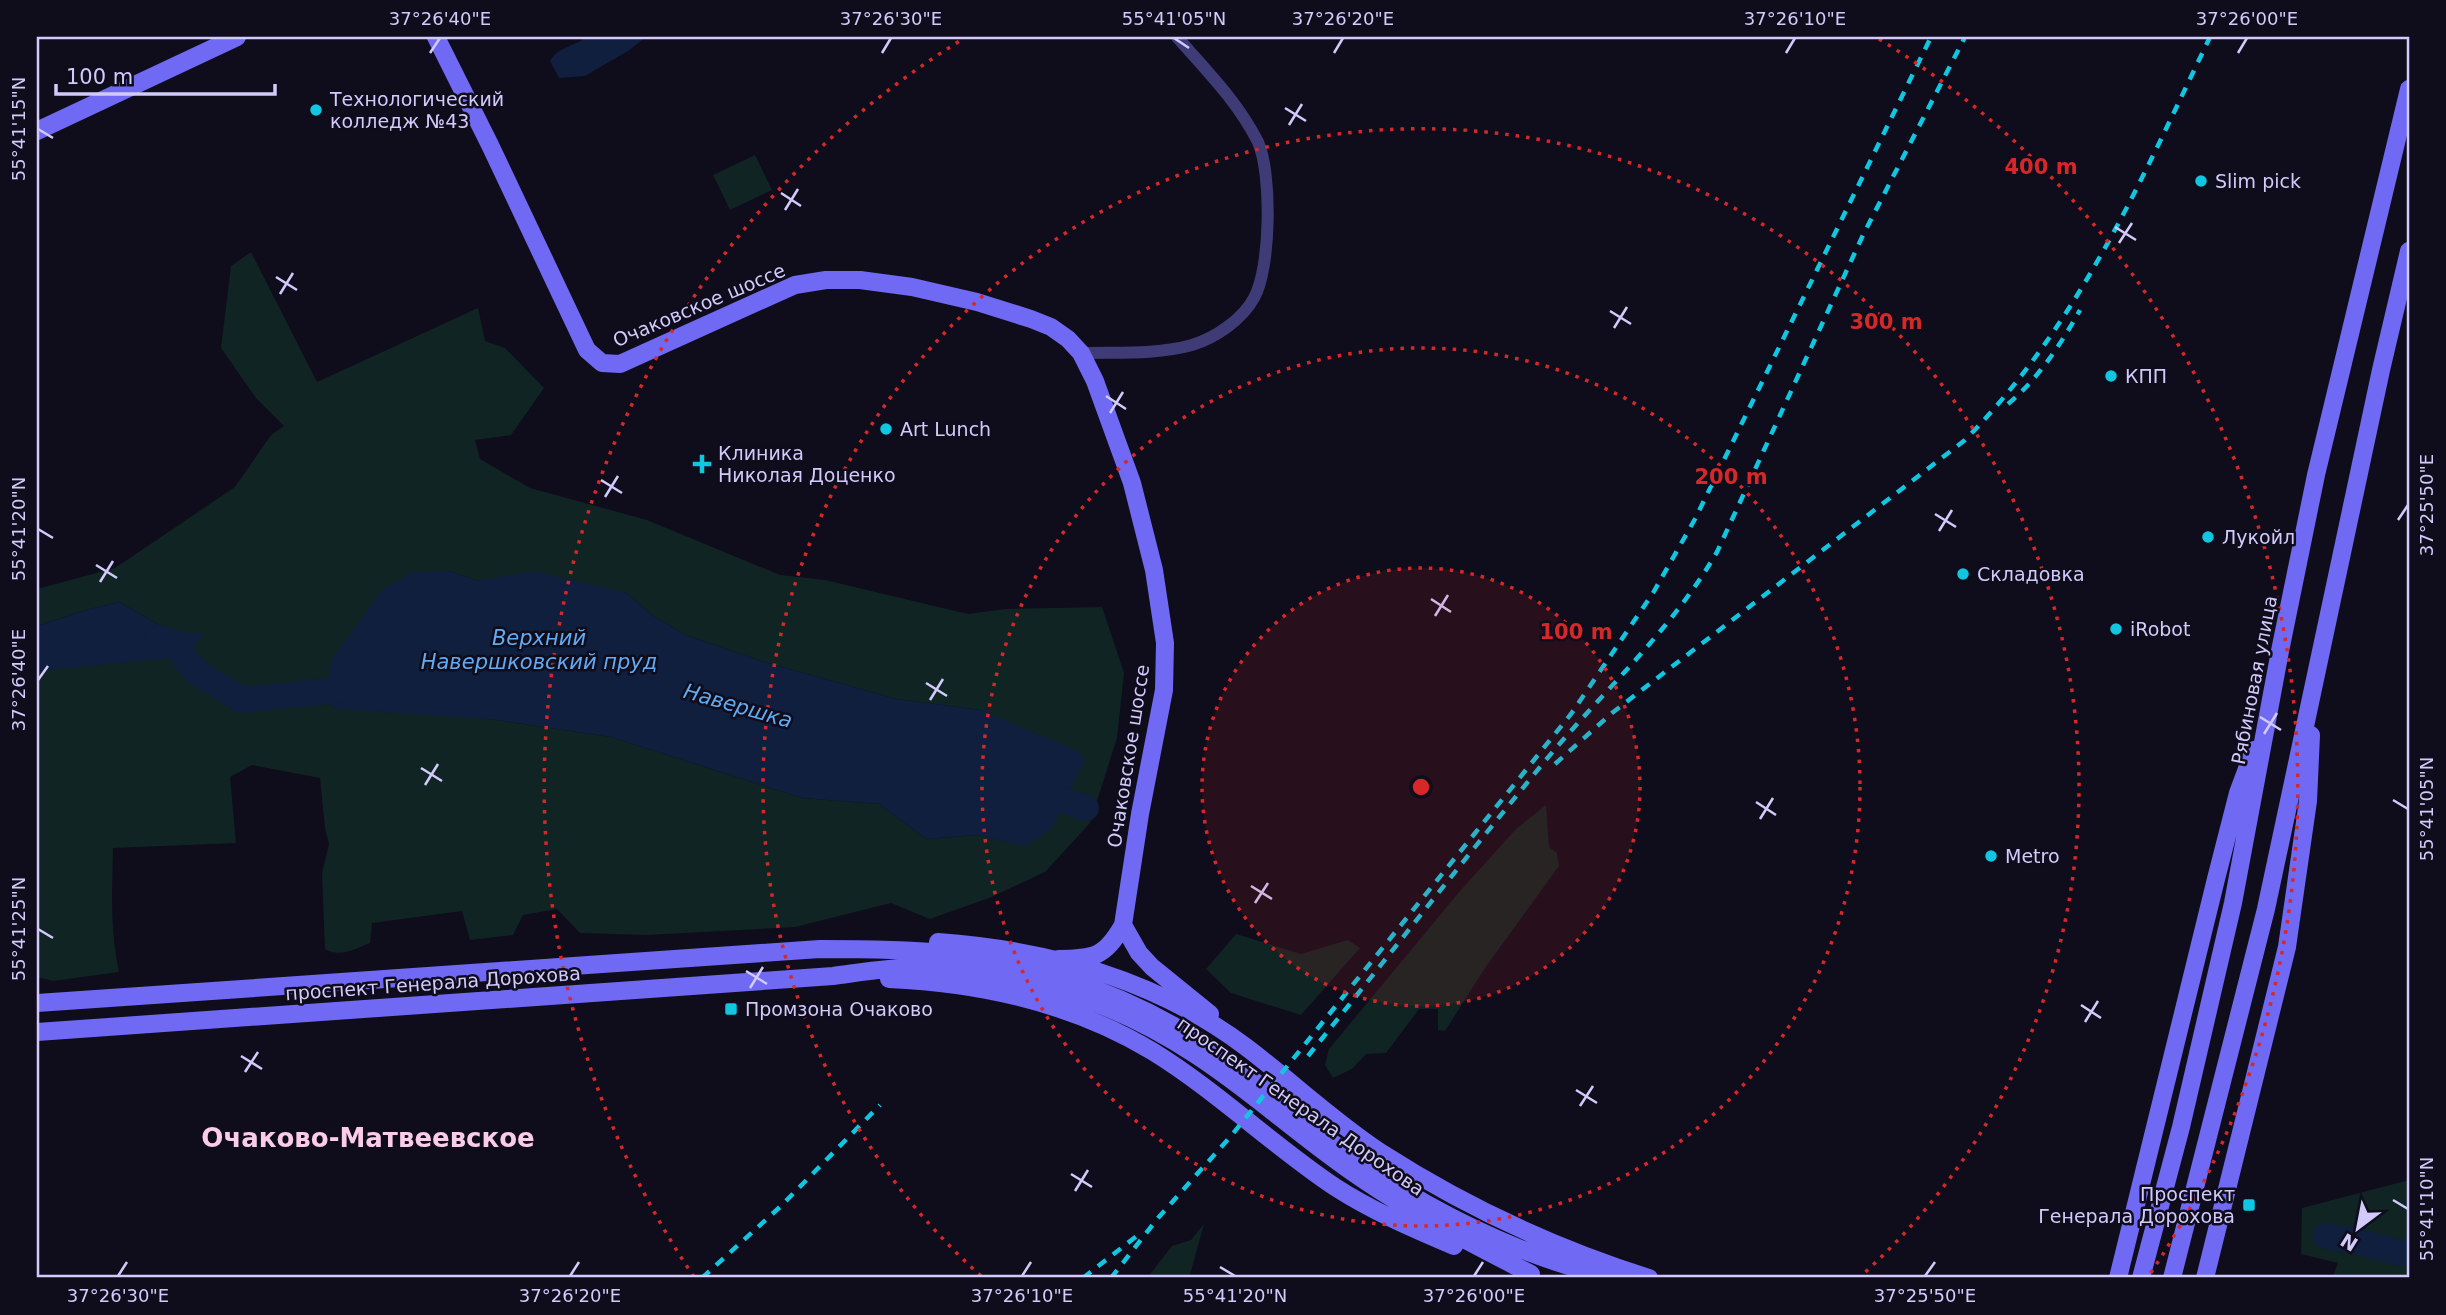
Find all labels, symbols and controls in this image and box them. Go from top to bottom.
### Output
text: 37°26'40"E [389,8,491,29]
text: 37°26'30"E [840,8,942,29]
text: 55°41'05"N [1122,8,1226,29]
text: 37°26'20"E [1292,8,1394,29]
text: 37°26'10"E [1744,8,1846,29]
text: 37°26'00"E [2196,8,2298,29]
scale bar [56,52,275,96]
text: 100 m [66,65,133,89]
text: 55°41'15"N [8,77,29,181]
place label: Технологический колледж №43 [329,88,504,132]
marker: Технологический колледж №43 [308,102,324,118]
text: 400 m [2004,155,2078,179]
place label: Slim pick [2215,170,2301,192]
marker: Slim pick [2193,173,2209,189]
street label: Очаковское шоссе [610,259,788,351]
text: 300 m [1849,310,1923,334]
place label: КПП [2125,365,2167,387]
marker: КПП [2103,368,2119,384]
place label: Art Lunch [900,418,991,440]
marker: Art Lunch [878,421,894,437]
place label: Клиника Николая Доценко [718,442,896,486]
marker: Клиника Николая Доценко [692,454,712,474]
text: 37°25'50"E [2416,454,2437,556]
text: 200 m [1694,465,1768,489]
text: 55°41'20"N [8,477,29,581]
place label: Лукойл [2222,526,2295,548]
marker: Лукойл [2200,529,2216,545]
place label: Складовка [1977,563,2085,585]
marker: Складовка [1955,566,1971,582]
street label: Рябиновая улица [2227,594,2281,766]
place label: iRobot [2130,618,2190,640]
text: 100 m [1539,620,1613,644]
marker: iRobot [2108,621,2124,637]
water label: Верхний Навершковский пруд [421,626,657,674]
text: 37°26'40"E [8,629,29,731]
street label: Очаковское шоссе [1103,663,1153,849]
water label: Навершка [681,679,795,733]
text: 55°41'05"N [2416,757,2437,861]
centre of rings [1409,775,1433,799]
place label: Metro [2005,845,2060,867]
marker: Metro [1983,848,1999,864]
text: 55°41'25"N [8,877,29,981]
street label: проспект Генерала Дорохова [285,962,581,1004]
place label: Промзона Очаково [745,998,933,1020]
marker: Промзона Очаково [723,1001,739,1017]
street label: проспект Генерала Дорохова [1173,1012,1429,1200]
district label: Очаково-Матвеевское [201,1123,535,1153]
text: 55°41'10"N [2416,1157,2437,1261]
place label: Проспект Генерала Дорохова [2038,1183,2235,1227]
north arrow [2324,1192,2394,1262]
marker: Проспект Генерала Дорохова [2241,1197,2257,1213]
text: N [2336,1229,2362,1256]
text: 37°26'30"E [67,1285,169,1306]
text: 37°26'20"E [519,1285,621,1306]
text: 37°26'10"E [971,1285,1073,1306]
text: 55°41'20"N [1183,1285,1287,1306]
text: 37°26'00"E [1423,1285,1525,1306]
text: 37°25'50"E [1874,1285,1976,1306]

